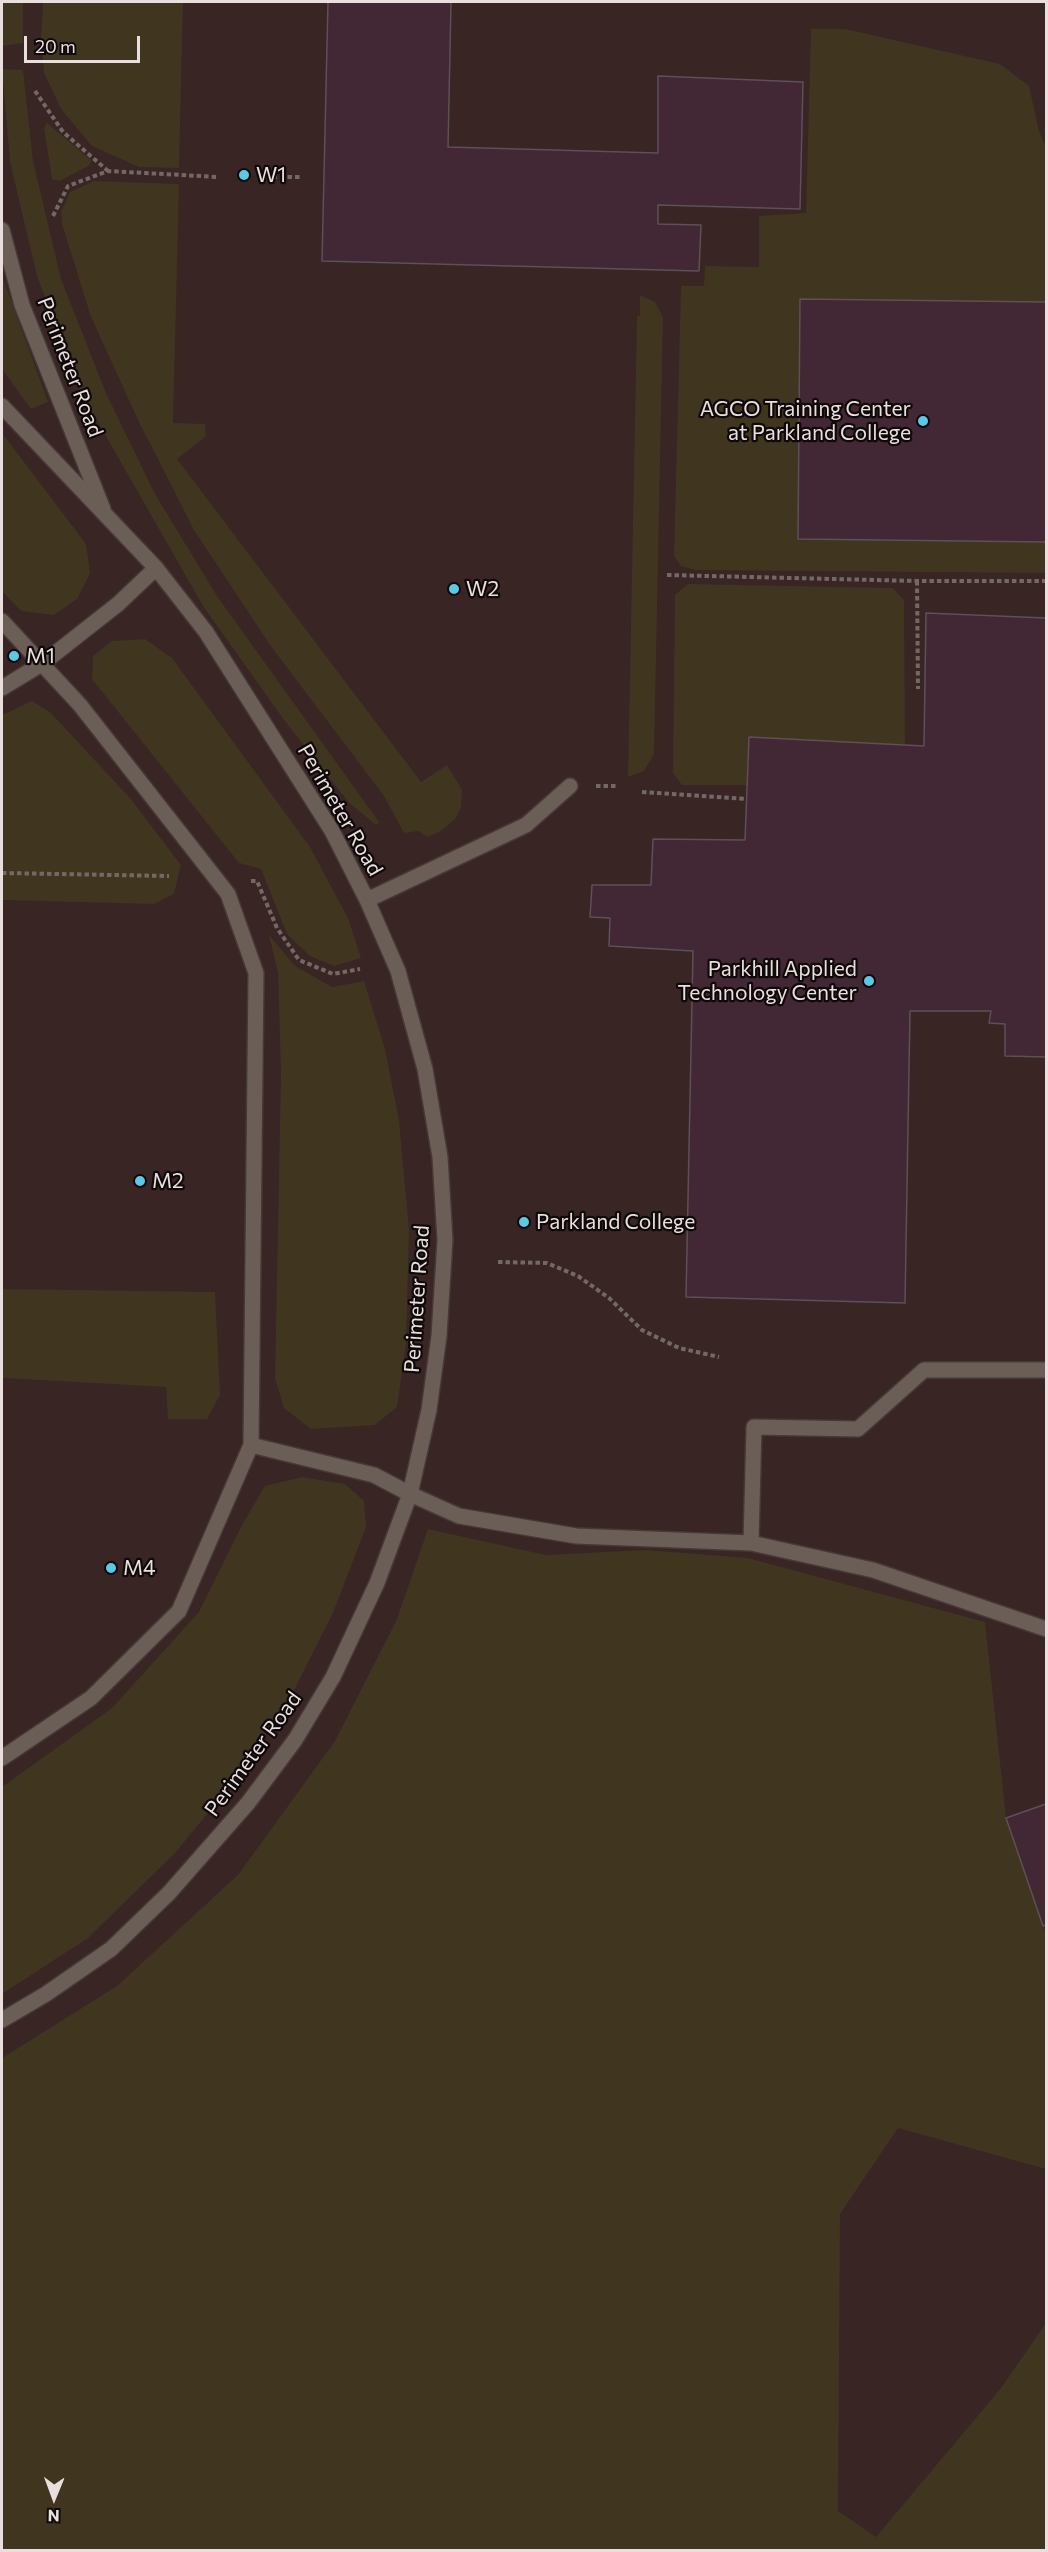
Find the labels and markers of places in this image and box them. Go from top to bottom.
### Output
place label: W1 [256,162,286,188]
marker: W1 [237,168,251,182]
place label: AGCO Training Center at Parkland College [700,396,911,446]
marker: AGCO Training Center at Parkland College [916,414,930,428]
place label: W2 [466,576,499,602]
marker: W2 [447,582,461,596]
place label: M1 [26,643,55,669]
marker: M1 [7,649,21,663]
place label: Parkhill Applied Technology Center [678,956,857,1006]
marker: Parkhill Applied Technology Center [862,974,876,988]
place label: M2 [152,1168,184,1194]
marker: M2 [133,1174,147,1188]
place label: Parkland College [536,1209,695,1235]
marker: Parkland College [517,1215,531,1229]
place label: M4 [123,1555,156,1581]
marker: M4 [104,1561,118,1575]

